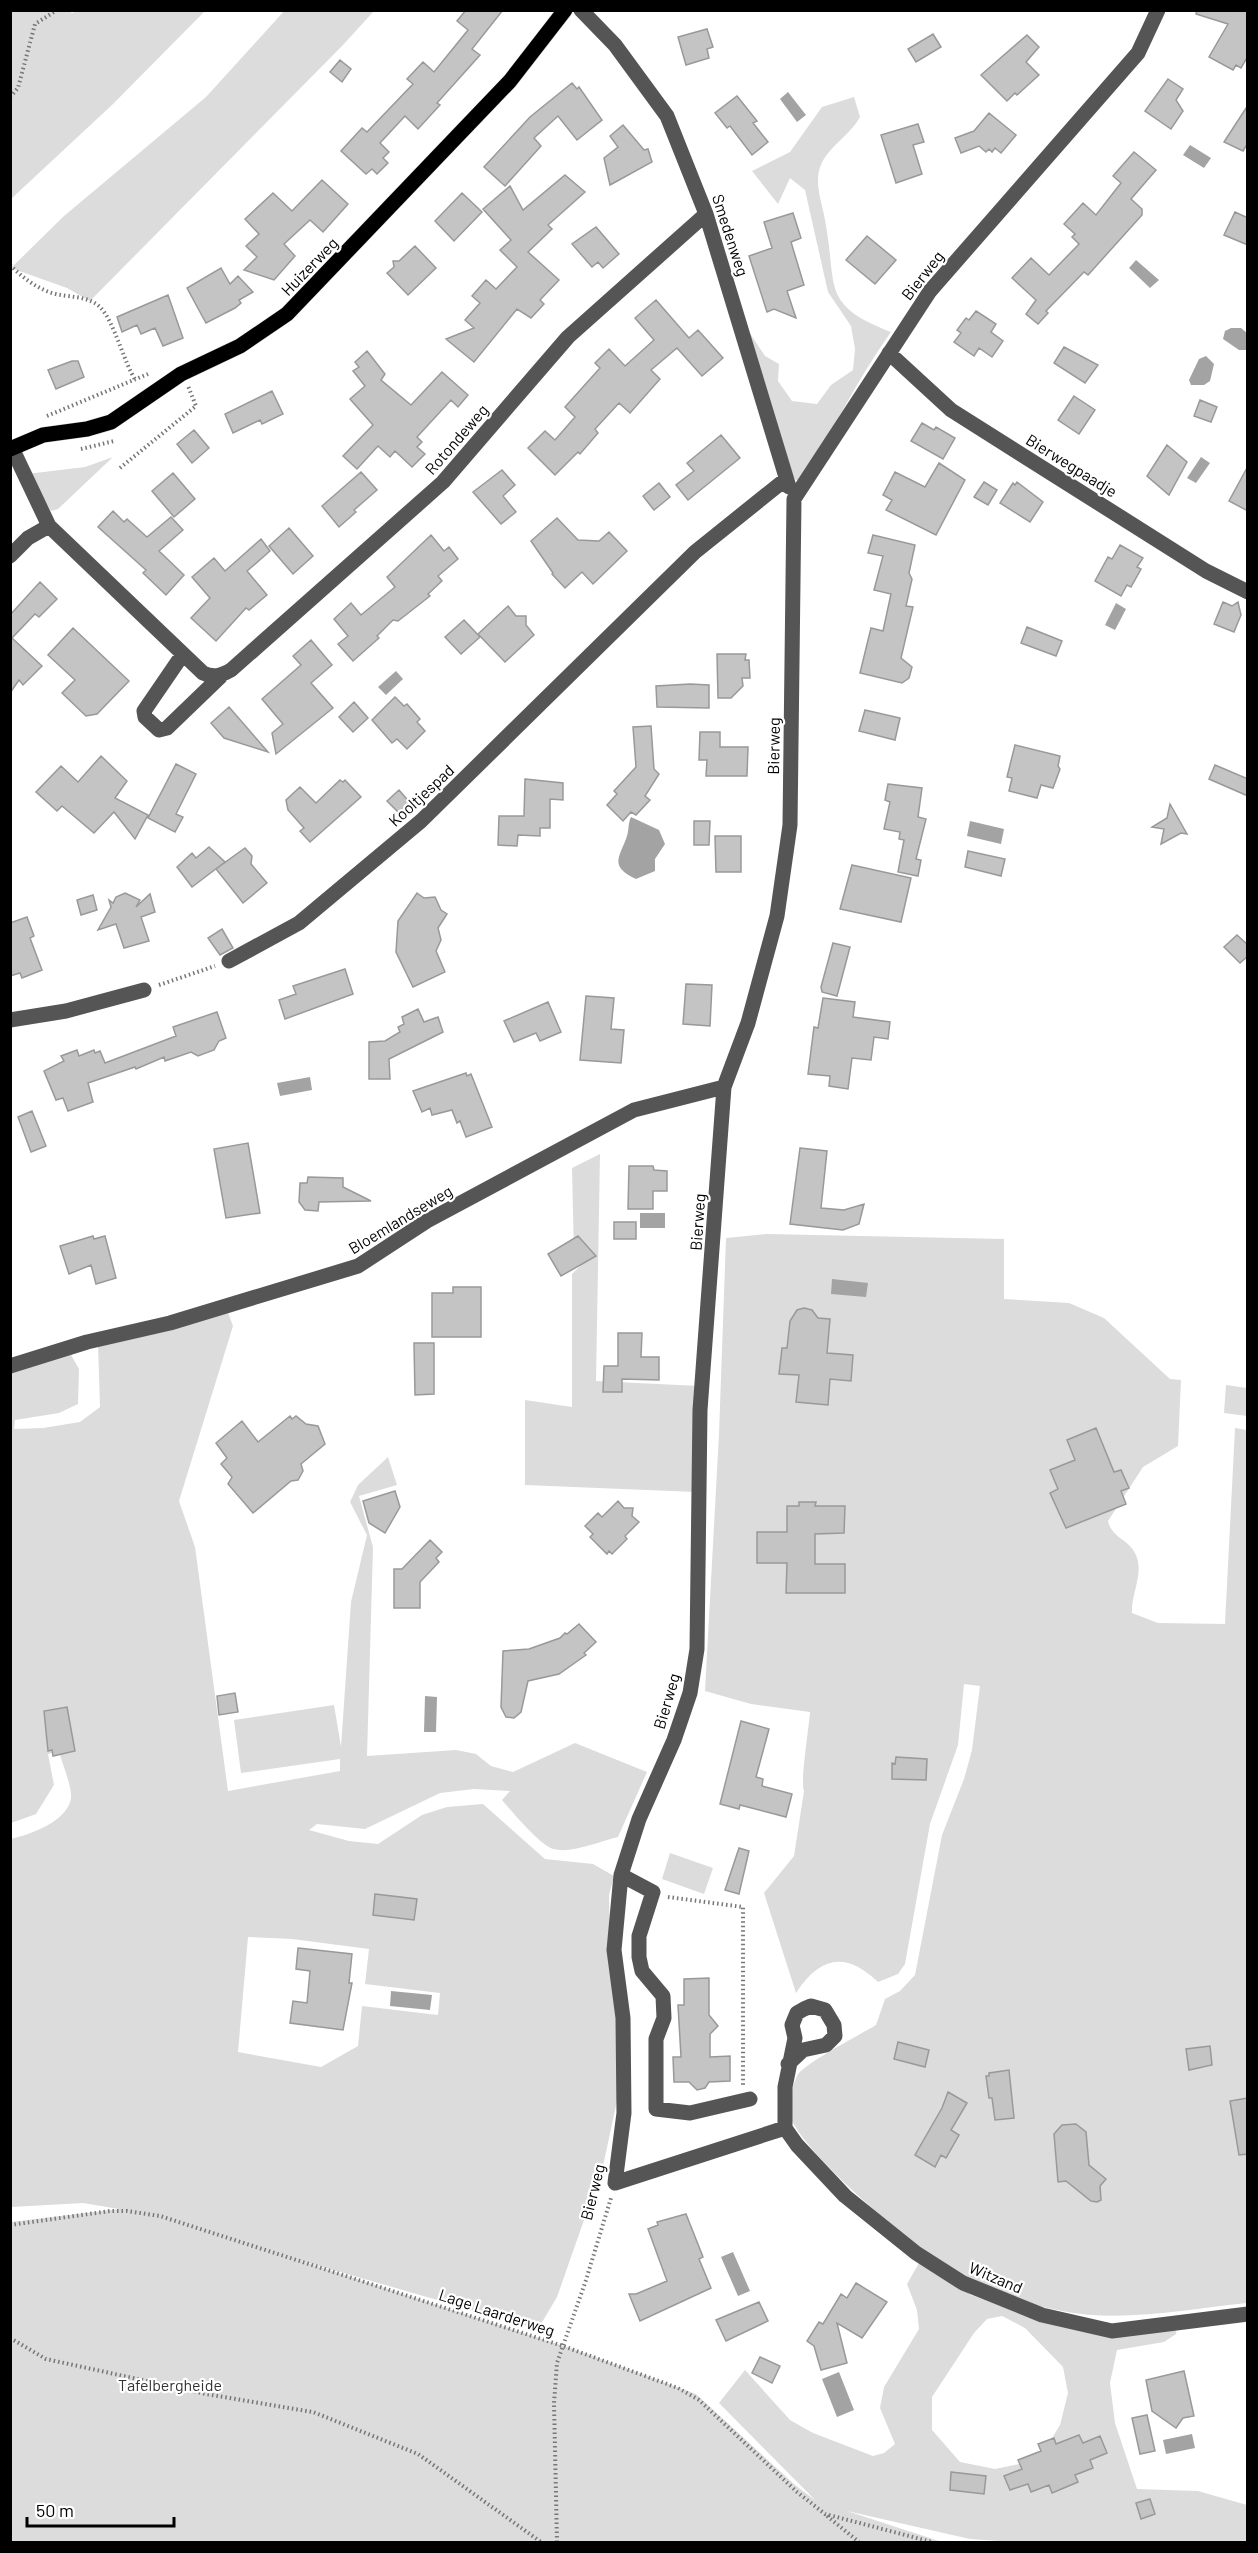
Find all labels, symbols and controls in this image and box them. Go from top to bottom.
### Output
street label: Smedenweg [709,192,753,278]
street label: Huizerweg [277,233,341,299]
street label: Bierweg [897,247,947,303]
street label: Rotondeweg [420,400,492,478]
street label: Bierwegpaadje [1023,429,1121,501]
street label: Bierweg [763,717,783,775]
street label: Kooltjespad [384,760,458,830]
street label: Bloemlandseweg [345,1181,455,1257]
street label: Bierweg [686,1193,708,1251]
street label: Bierweg [649,1671,683,1731]
street label: Bierweg [576,2162,608,2222]
street label: Witzand [966,2257,1026,2297]
street label: Lage Laarderweg [437,2284,557,2340]
park label: Tafelbergheide [118,2375,222,2394]
scale bar [27,2490,174,2528]
text: 50 m [36,2499,74,2521]

